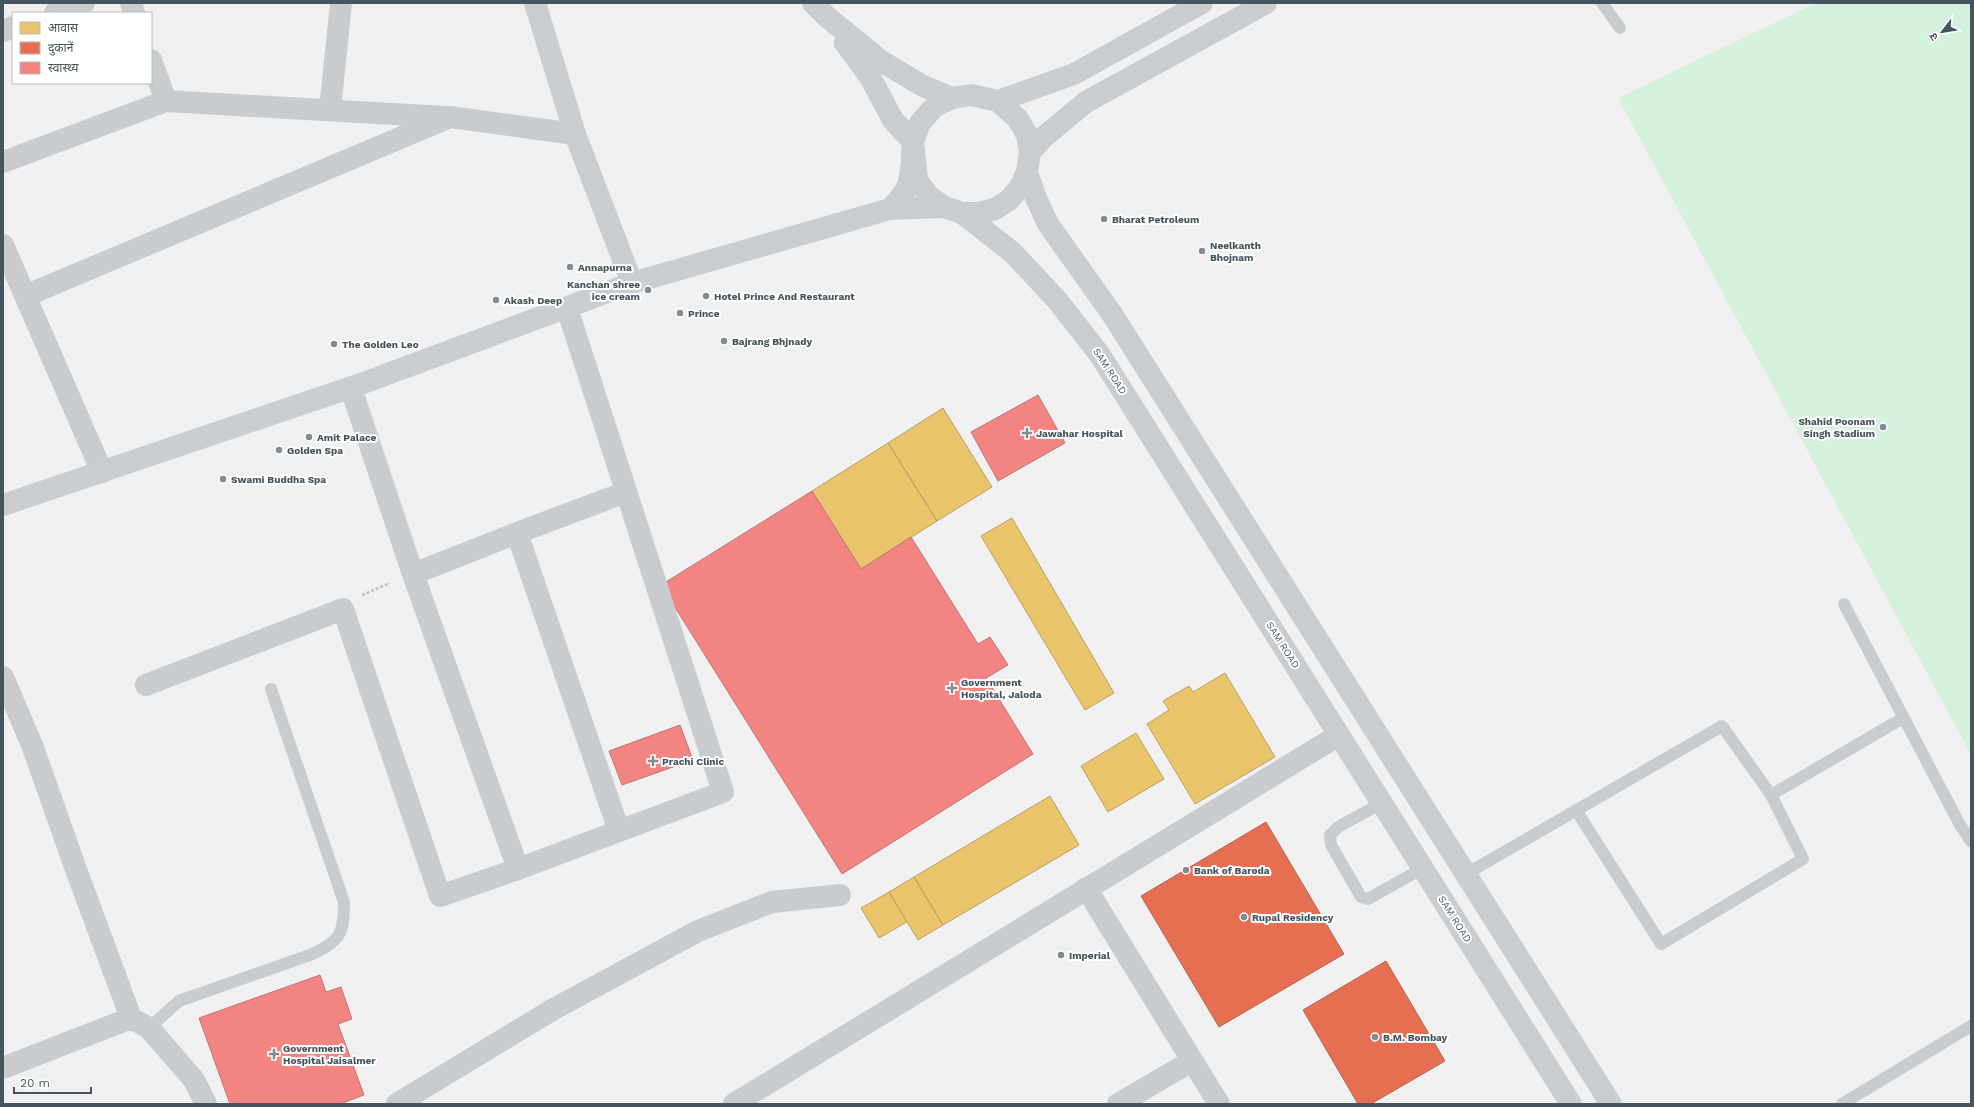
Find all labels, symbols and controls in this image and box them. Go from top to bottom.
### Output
legend [12,12,152,84]
north arrow [1922,12,1962,52]
text: आवास [48,21,79,35]
text: उ [1926,30,1941,43]
text: दुकानें [48,41,74,56]
text: स्वास्थ्य [48,61,80,75]
marker: Bharat Petroleum [1099,214,1109,224]
place label: Bharat Petroleum [1112,214,1199,225]
place label: Neelkanth Bhojnam [1210,240,1261,263]
marker: Neelkanth Bhojnam [1197,246,1207,256]
marker: Annapurna [565,262,575,272]
place label: Annapurna [578,262,632,273]
place label: Kanchan shree ice cream [567,279,640,302]
marker: Kanchan shree ice cream [643,285,653,295]
marker: Hotel Prince And Restaurant [701,291,711,301]
place label: Hotel Prince And Restaurant [714,291,855,302]
marker: Akash Deep [491,295,501,305]
place label: Akash Deep [504,295,562,306]
marker: Prince [675,308,685,318]
place label: Prince [688,308,720,319]
marker: Bajrang Bhjnady [719,336,729,346]
place label: Bajrang Bhjnady [732,336,812,347]
marker: The Golden Leo [329,339,339,349]
place label: The Golden Leo [342,339,419,350]
street label: SAM ROAD [1091,346,1129,396]
place label: Shahid Poonam Singh Stadium [1798,416,1875,439]
marker: Shahid Poonam Singh Stadium [1878,422,1888,432]
marker: Jawahar Hospital [1021,427,1033,439]
place label: Jawahar Hospital [1036,428,1124,439]
marker: Amit Palace [304,432,314,442]
place label: Amit Palace [317,432,377,443]
marker: Golden Spa [274,445,284,455]
place label: Golden Spa [287,445,343,456]
marker: Swami Buddha Spa [218,474,228,484]
place label: Swami Buddha Spa [231,474,326,485]
street label: SAM ROAD [1264,620,1302,670]
place label: Government Hospital, Jaloda [961,677,1042,700]
marker: Government Hospital, Jaloda [946,682,958,694]
marker: Prachi Clinic [647,755,659,767]
place label: Prachi Clinic [662,756,724,767]
marker: Bank of Baroda [1181,865,1191,875]
place label: Bank of Baroda [1194,865,1270,876]
street label: SAM ROAD [1436,894,1474,944]
marker: Rupal Residency [1239,912,1249,922]
place label: Rupal Residency [1252,912,1334,923]
marker: Imperial [1056,950,1066,960]
place label: Imperial [1069,950,1111,961]
marker: B.M. Bombay [1370,1032,1380,1042]
place label: B.M. Bombay [1383,1032,1448,1043]
place label: Government Hospital Jaisalmer [283,1043,376,1066]
marker: Government Hospital Jaisalmer [268,1048,280,1060]
scale bar [14,1069,91,1095]
text: 20 m [20,1076,50,1090]

